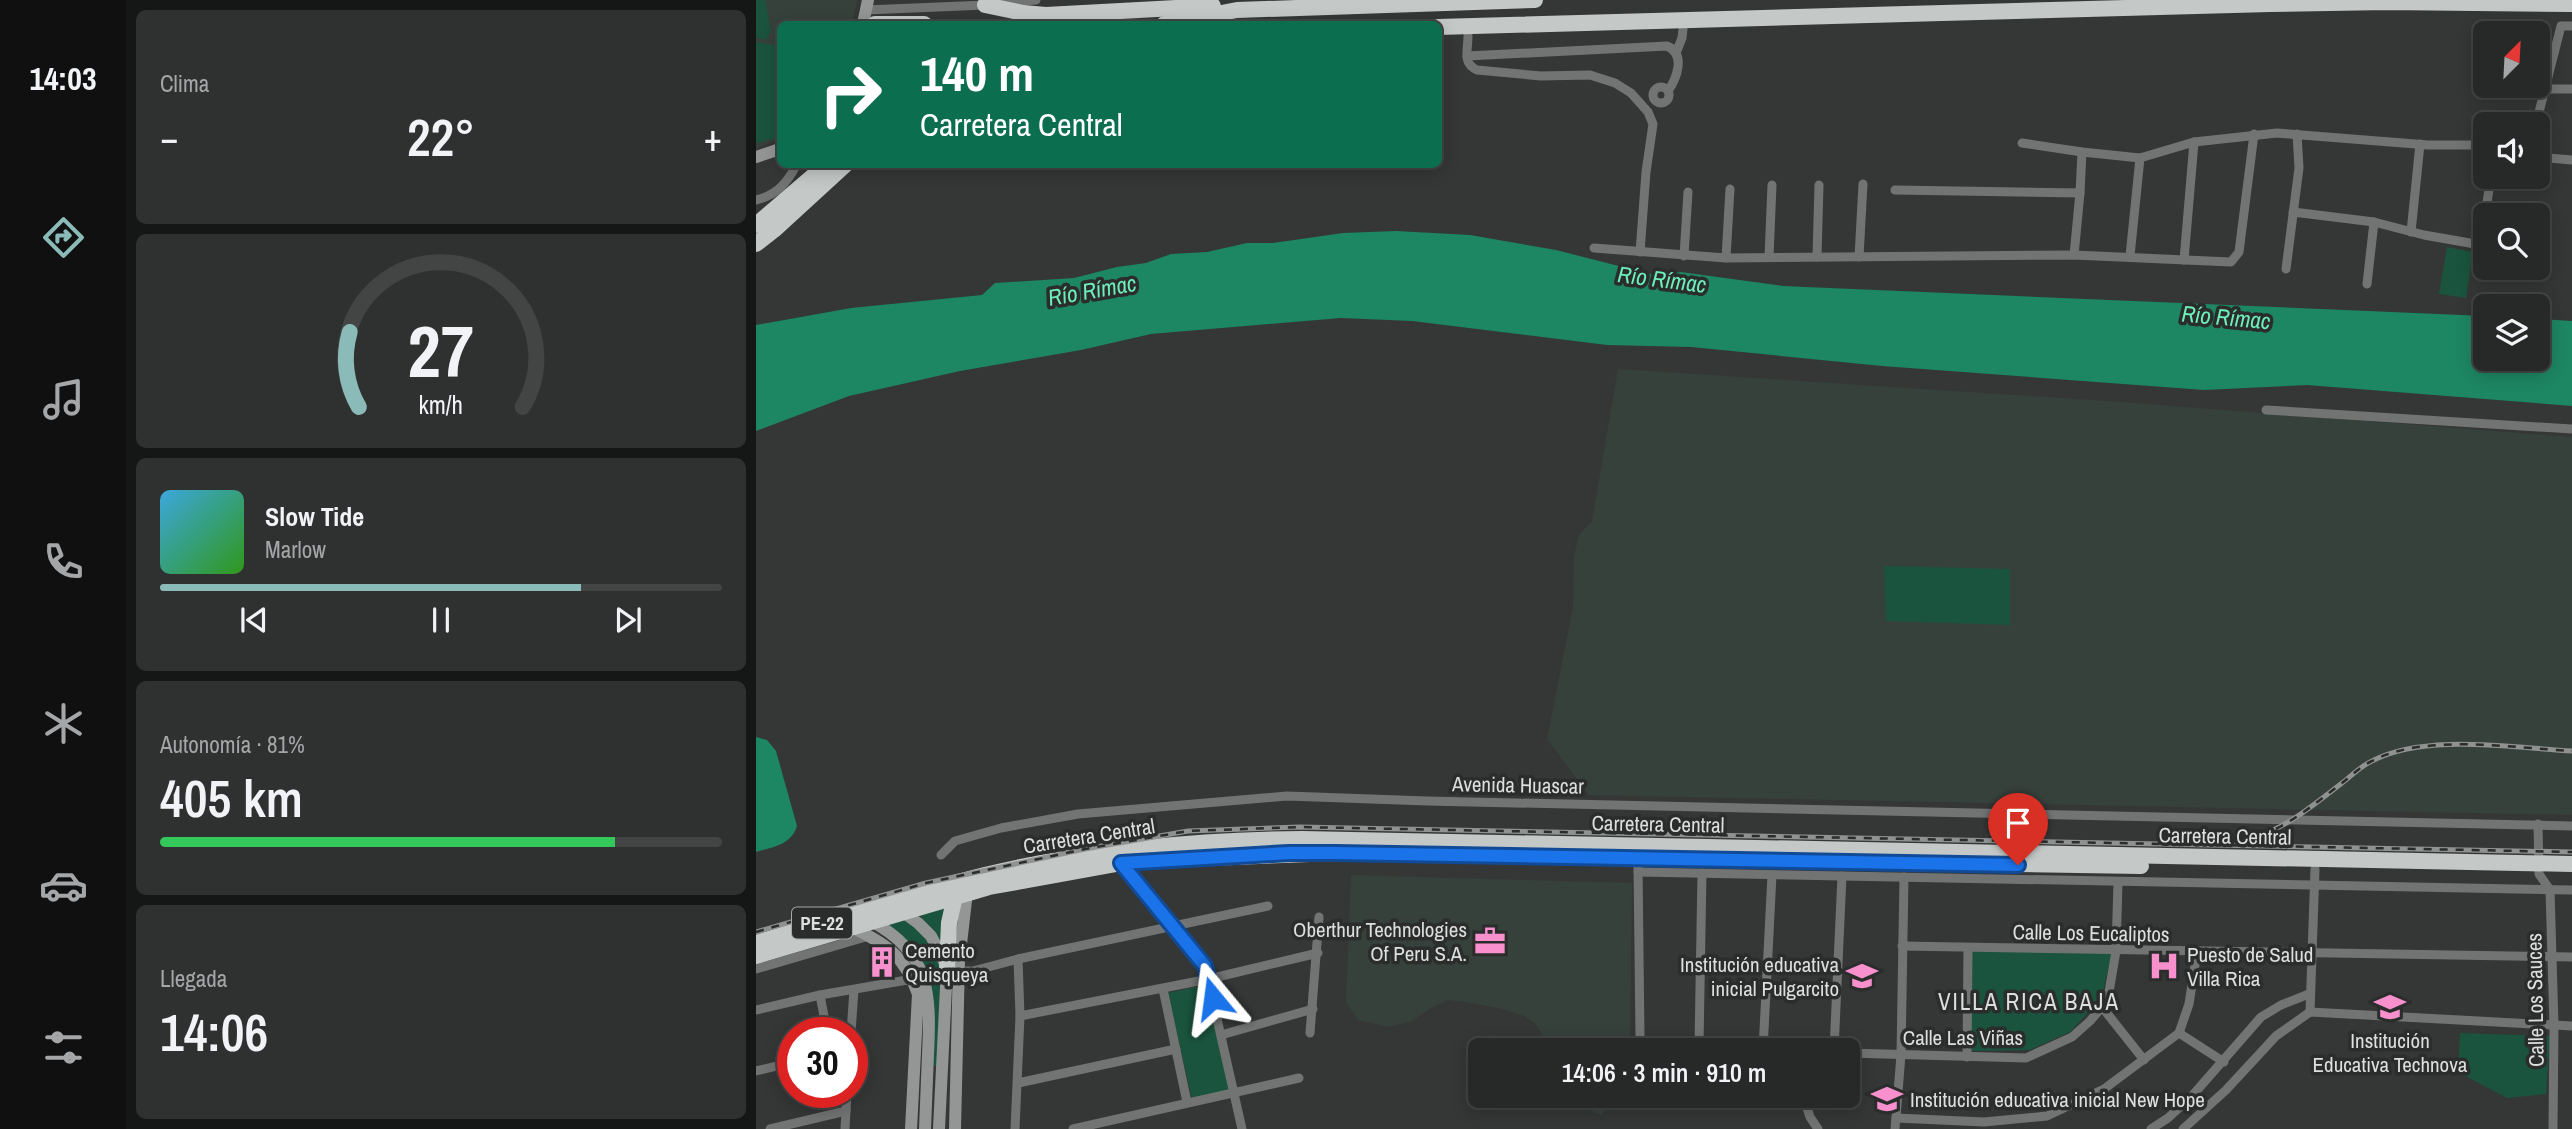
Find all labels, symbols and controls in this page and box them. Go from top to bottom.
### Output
north arrow [2473,21,2550,98]
map controls [2473,21,2550,371]
text: 140 m [920,40,1034,106]
icon: right [805,49,896,140]
text: 14:03 [29,57,97,100]
text: Clima [160,68,209,99]
text: 22° [407,102,475,172]
text: Carretera Central [920,103,1123,146]
text: − [160,112,178,163]
text: + [704,112,722,163]
button: sound [2473,112,2550,189]
button: search [2473,203,2550,280]
icon: directions [39,213,88,262]
water label: Río Rímac [1616,258,1708,300]
water label: Río Rímac [1045,267,1139,313]
button: layers [2473,294,2550,371]
water label: Río Rímac [2180,298,2272,336]
text: 27 [408,302,474,400]
icon: music [39,375,88,424]
text: km/h [419,387,463,421]
text: Slow Tide [265,499,364,534]
text: Marlow [265,534,326,565]
icon: phone [39,537,88,586]
icon: previous [235,601,273,639]
icon: pause [422,601,460,639]
icon: next [609,601,647,639]
icon: climate [39,699,88,748]
text: Autonomía · 81% [160,729,305,760]
text: 405 km [160,763,303,833]
street label: Avenida Huascar [1451,769,1584,801]
pin [1988,793,2048,865]
icon: arrive [1999,804,2037,842]
street label: Carretera Central [1591,808,1725,840]
street label: Carretera Central [1021,811,1157,861]
street label: Carretera Central [2158,820,2292,852]
icon: car [39,861,88,910]
road number: PE-22 [792,908,852,939]
place label: Oberthur Technologies Of Peru S.A. [1293,915,1467,968]
street label: Calle Los Eucaliptos [2012,917,2170,949]
office icon: Oberthur Technologies Of Peru S.A. [1473,924,1507,958]
street label: Calle Los Sauces [2519,933,2551,1067]
place label: Cemento Quisqueya [905,936,989,989]
place label: Puesto de Salud Villa Rica [2187,940,2313,993]
building icon: Cemento Quisqueya [865,945,899,979]
hospital icon: Puesto de Salud Villa Rica [2147,949,2181,983]
place label: Institución educativa inicial Pulgarcito [1680,950,1839,1003]
school or university icon: Institución educativa inicial Pulgarcito [1845,959,1879,993]
position arrow [1176,961,1250,1035]
text: Llegada [160,963,227,994]
district label: VILLA RICA BAJA [1938,986,2120,1017]
school or university icon: Institución Educativa Technova [2373,990,2407,1024]
text: 14:06 [160,997,268,1067]
speed limit sign: 30 [777,1017,868,1108]
icon: filters [39,1023,88,1072]
street label: Calle Las Viñas [1903,1023,2023,1052]
place label: Institución Educativa Technova [2313,1026,2468,1079]
text: 14:06 · 3 min · 910 m [1562,1055,1766,1090]
school or university icon: Institución educativa inicial New Hope [1870,1082,1904,1116]
place label: Institución educativa inicial New Hope [1910,1085,2205,1114]

